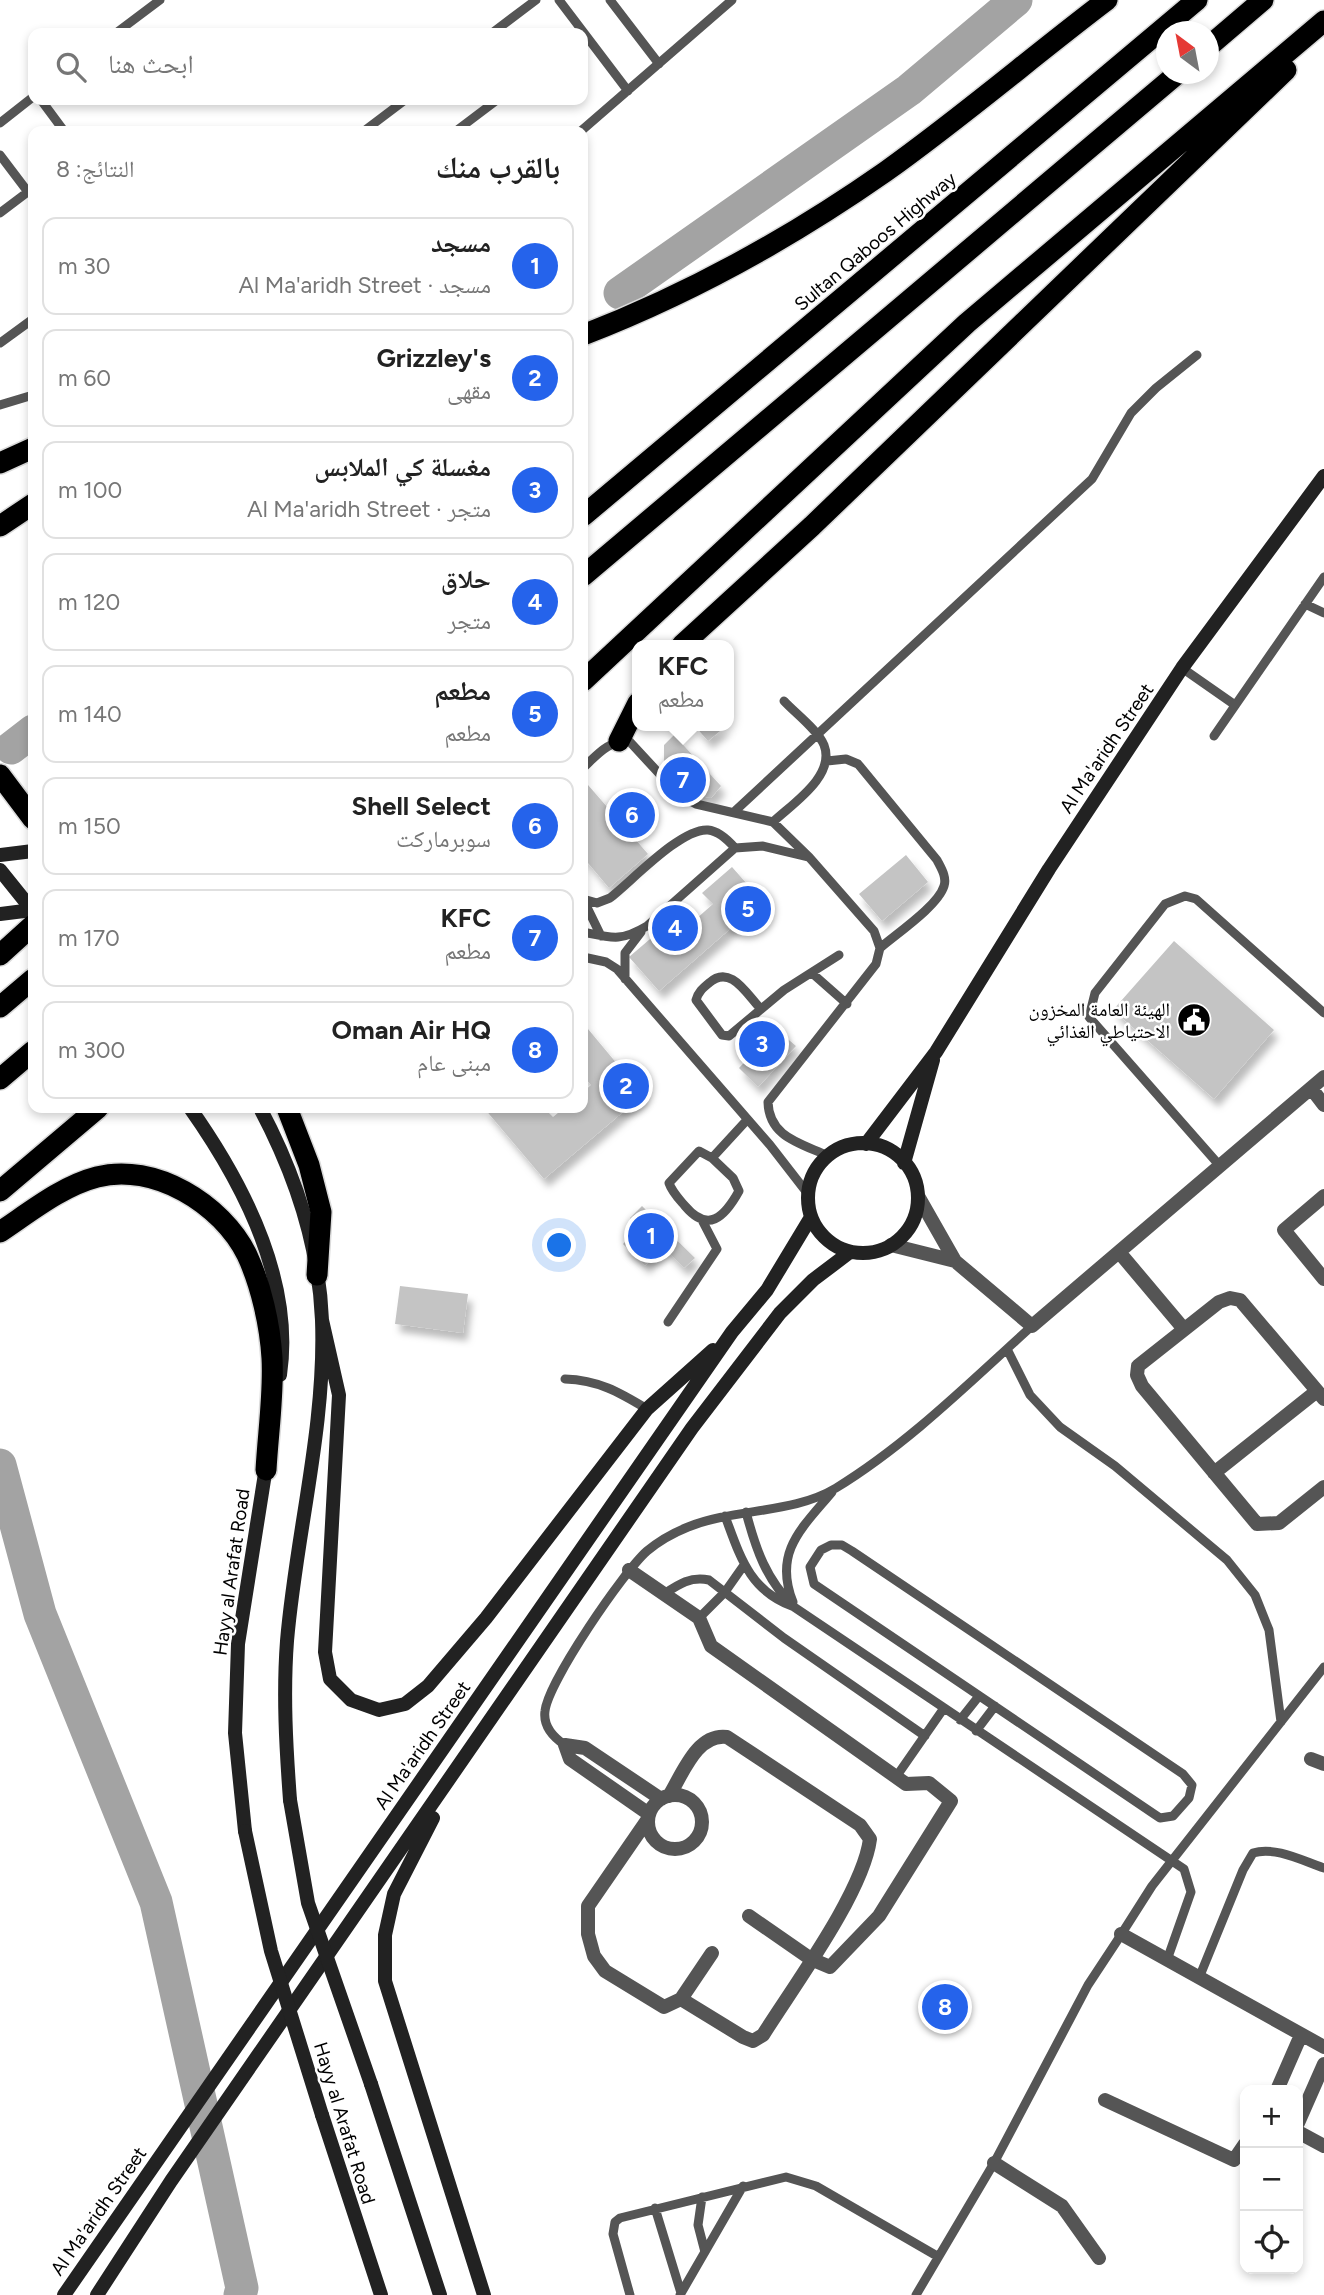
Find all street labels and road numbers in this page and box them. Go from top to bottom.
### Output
street label: Sultan Qaboos Highway [790,167,961,316]
street label: Al Ma'aridh Street [1055,679,1158,817]
street label: Hayy al Arafat Road [208,1487,255,1657]
street label: Al Ma'aridh Street [370,1677,475,1814]
street label: Hayy al Arafat Road [309,2039,380,2207]
street label: Al Ma'aridh Street [46,2143,151,2280]

